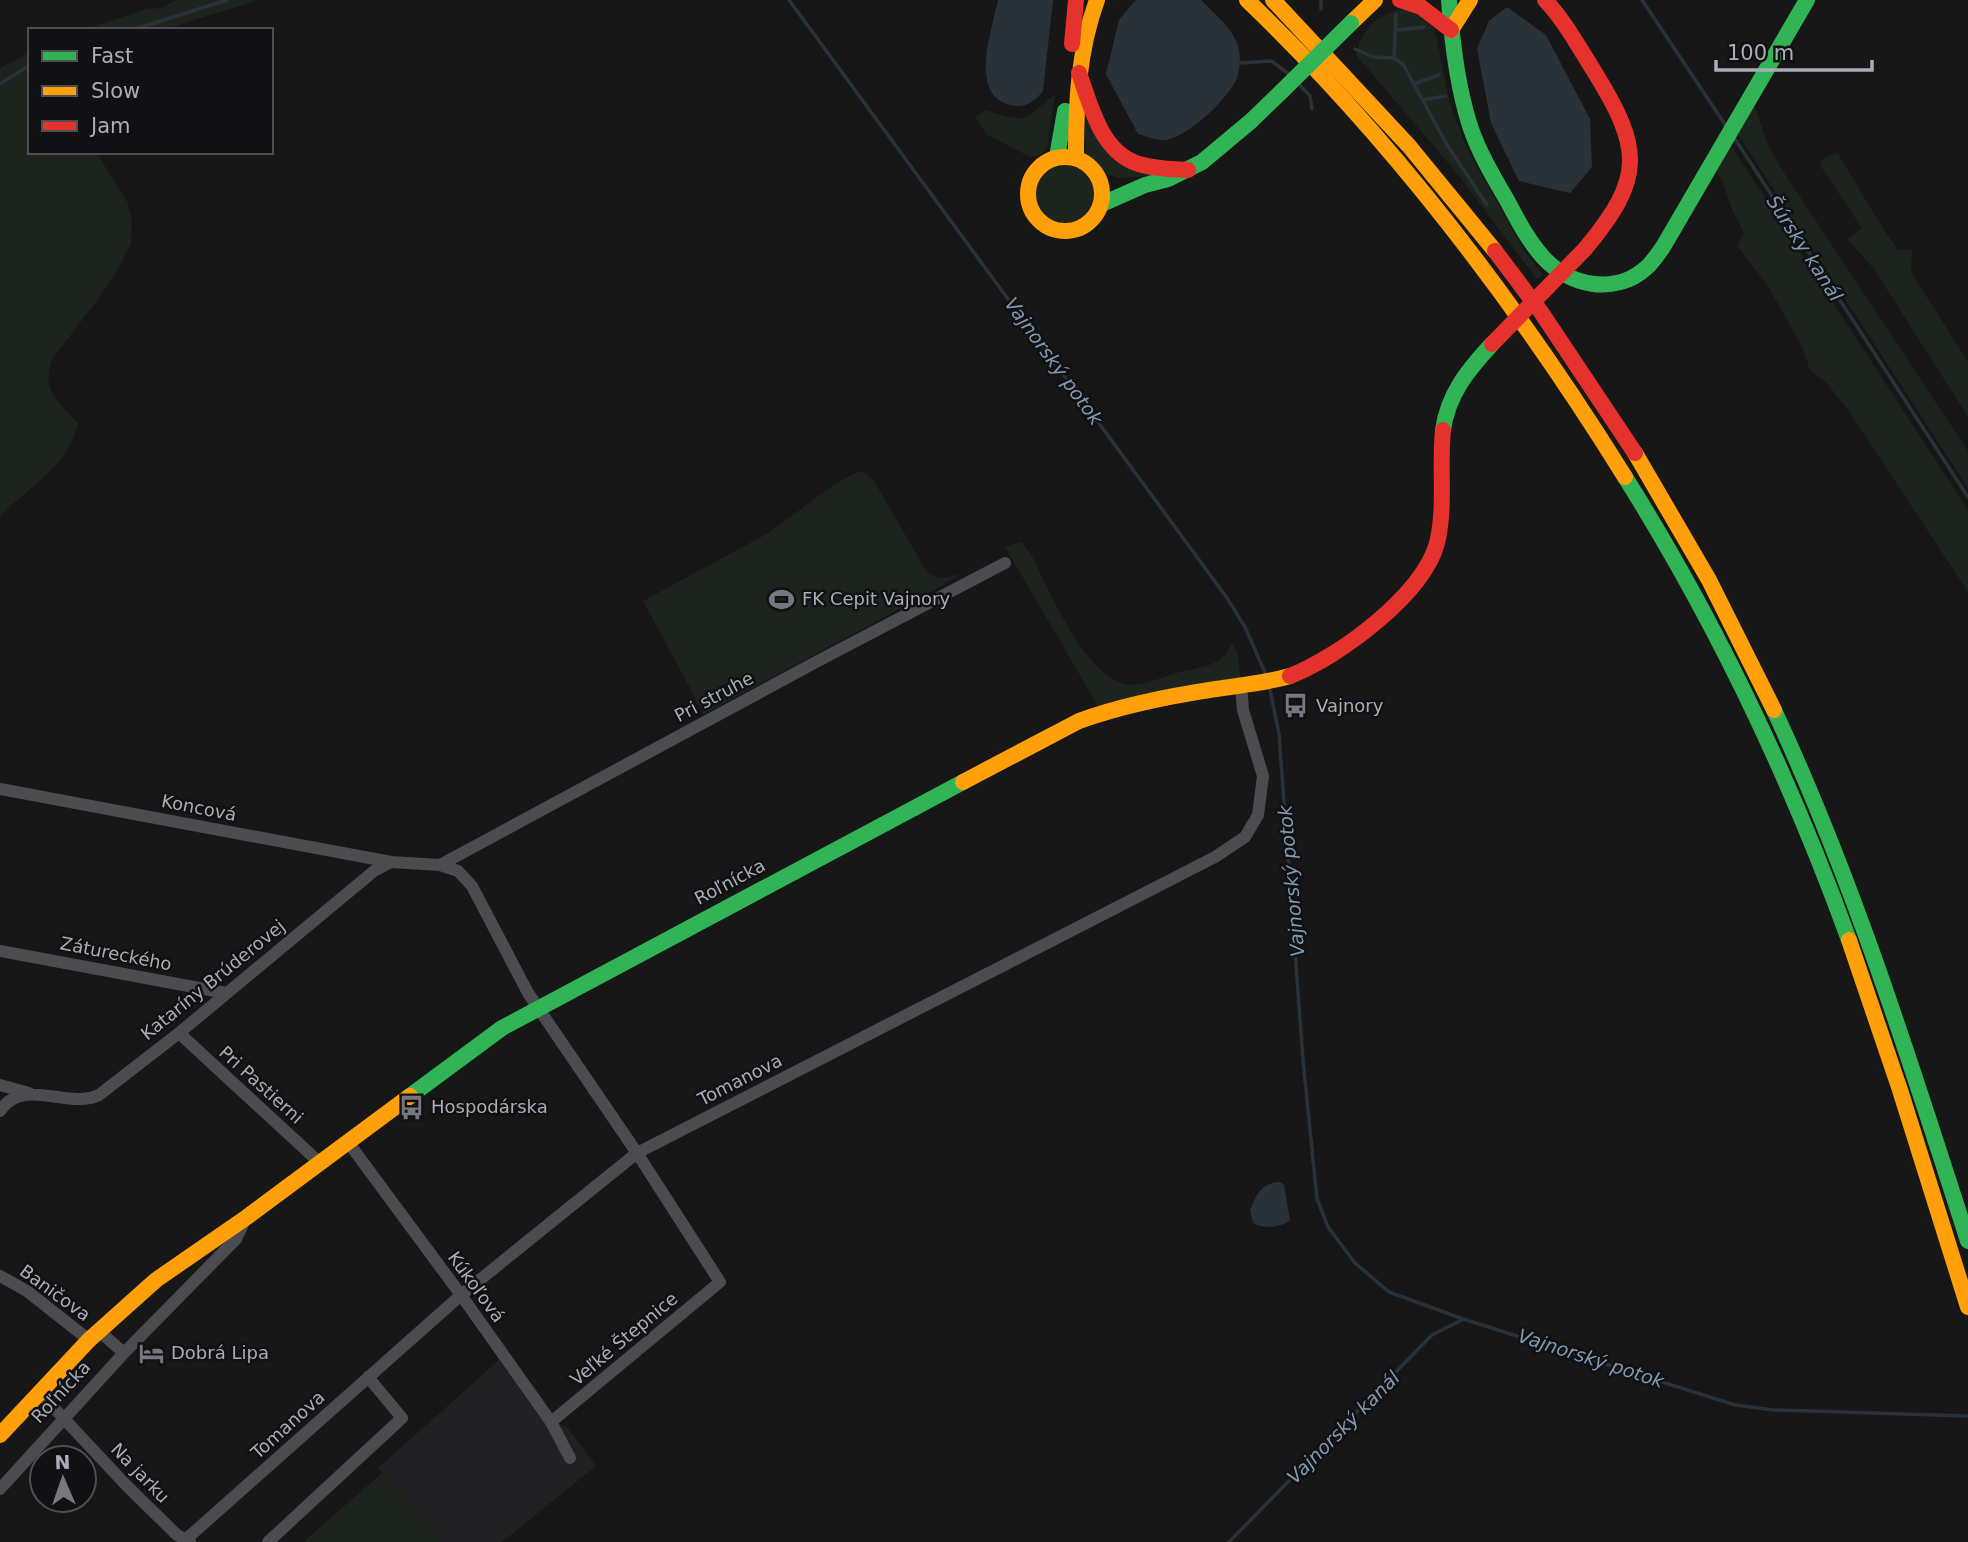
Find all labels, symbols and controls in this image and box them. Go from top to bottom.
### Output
legend [28,28,273,154]
scale bar [1716,28,1872,72]
text: 100 m [1727,41,1794,65]
text: Fast [91,44,133,68]
text: Slow [91,79,140,103]
text: Jam [89,114,131,138]
water label: Šúrsky kanál [1763,190,1849,306]
water label: Vajnorský potok [1000,293,1108,430]
sports icon: FK Cepit Vajnory [768,585,796,613]
place label: FK Cepit Vajnory [802,588,950,609]
street label: Pri struhe [671,667,757,726]
bus stop icon: Vajnory [1282,692,1310,720]
place label: Vajnory [1316,695,1384,716]
street label: Koncová [160,790,238,825]
water label: Vajnorský potok [1273,803,1309,958]
street label: Roľnícka [691,854,769,909]
street label: Kataríny Brúderovej [136,915,289,1044]
street label: Zátureckého [59,932,174,975]
street label: Pri Pastierni [215,1041,308,1128]
street label: Tomanova [693,1049,785,1110]
bus stop icon: Hospodárska [397,1093,425,1121]
place label: Hospodárska [431,1096,548,1117]
street label: Kúkoľová [444,1247,509,1326]
street label: Baničova [16,1260,95,1325]
street label: Veľké Štepnice [566,1288,682,1390]
water label: Vajnorský potok [1515,1324,1668,1392]
hotel icon: Dobrá Lipa [137,1339,165,1367]
place label: Dobrá Lipa [171,1342,269,1363]
street label: Roľnícka [27,1356,95,1427]
water label: Vajnorský kanál [1282,1366,1404,1488]
street label: Tomanova [246,1386,329,1464]
street label: Na jarku [107,1438,174,1507]
north arrow [28,1444,98,1514]
text: N [54,1451,71,1473]

